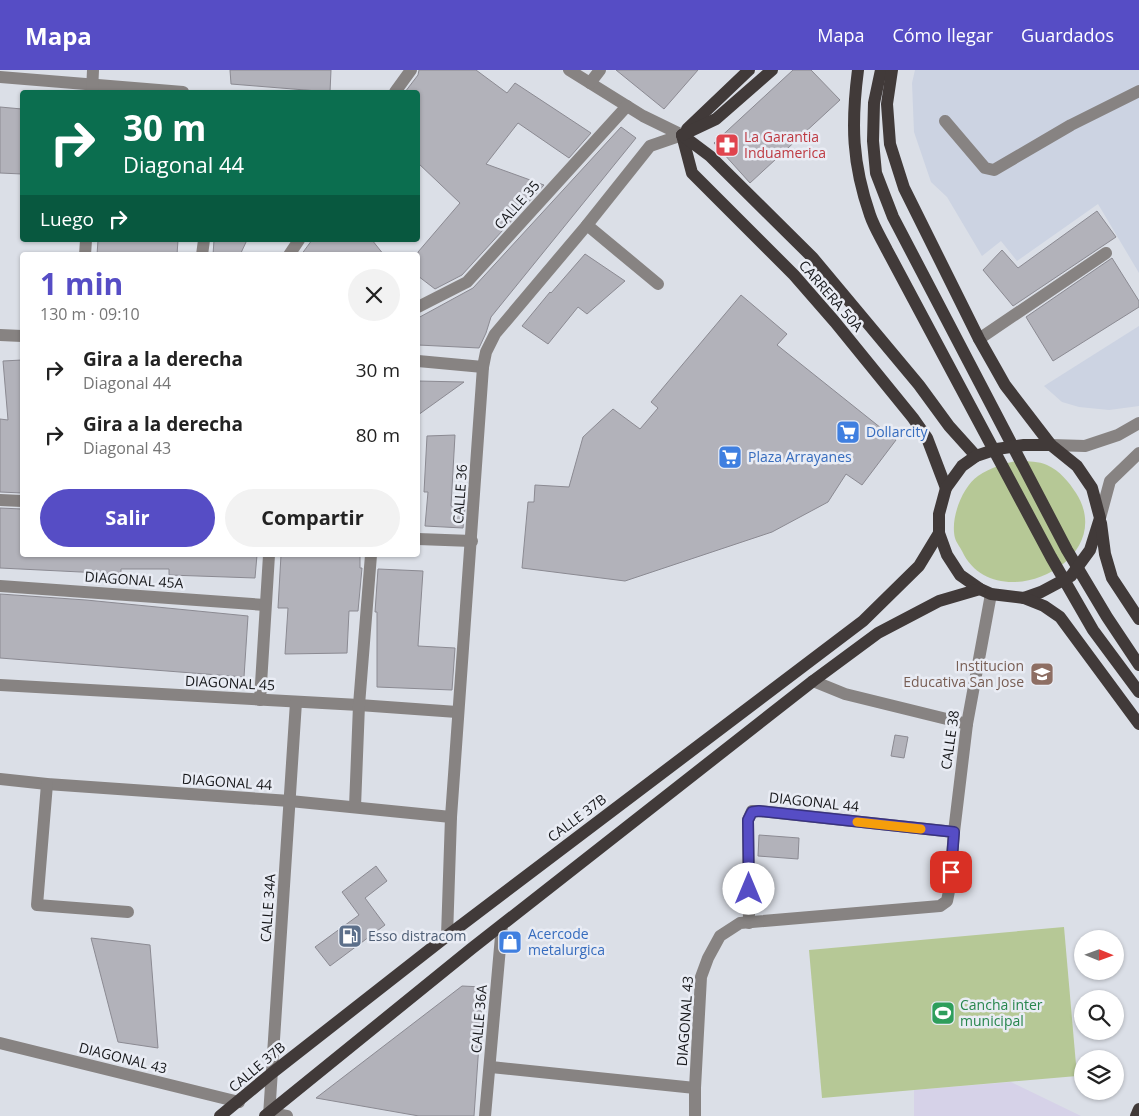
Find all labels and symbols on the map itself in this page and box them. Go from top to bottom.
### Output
place label: La Garantia Induamerica [744,127,826,162]
pharmacy icon: La Garantia Induamerica [714,132,740,158]
street label: CALLE 35 [490,176,544,233]
street label: CARRERA 50A [795,256,868,335]
supermarket icon: Dollarcity [835,419,861,445]
place label: Dollarcity [866,422,928,441]
supermarket icon: Plaza Arrayanes [717,444,743,470]
place label: Plaza Arrayanes [748,447,852,466]
street label: CALLE 36 [448,464,471,524]
street label: DIAGONAL 45A [84,567,184,592]
place label: Institucion Educativa San Jose [903,656,1024,691]
school or university icon: Institucion Educativa San Jose [1029,661,1055,687]
street label: DIAGONAL 45 [184,671,276,694]
street label: CALLE 38 [936,709,963,771]
street label: DIAGONAL 44 [181,769,273,794]
street label: DIAGONAL 44 [768,787,860,816]
street label: CALLE 37B [544,789,610,846]
pin [930,851,972,893]
position arrow [722,862,774,914]
street label: CALLE 34A [256,873,279,943]
fuel station icon: Esso distracom [337,923,363,949]
place label: Acercode metalurgica [528,924,605,959]
place label: Esso distracom [368,926,467,945]
shop icon: Acercode metalurgica [497,929,523,955]
north arrow [1074,930,1124,980]
street label: DIAGONAL 43 [672,975,697,1067]
street label: CALLE 36A [466,984,491,1054]
place label: Cancha inter municipal [960,995,1043,1030]
sports icon: Cancha inter municipal [930,1000,956,1026]
street label: DIAGONAL 43 [77,1037,169,1078]
street label: CALLE 37B [224,1037,289,1096]

